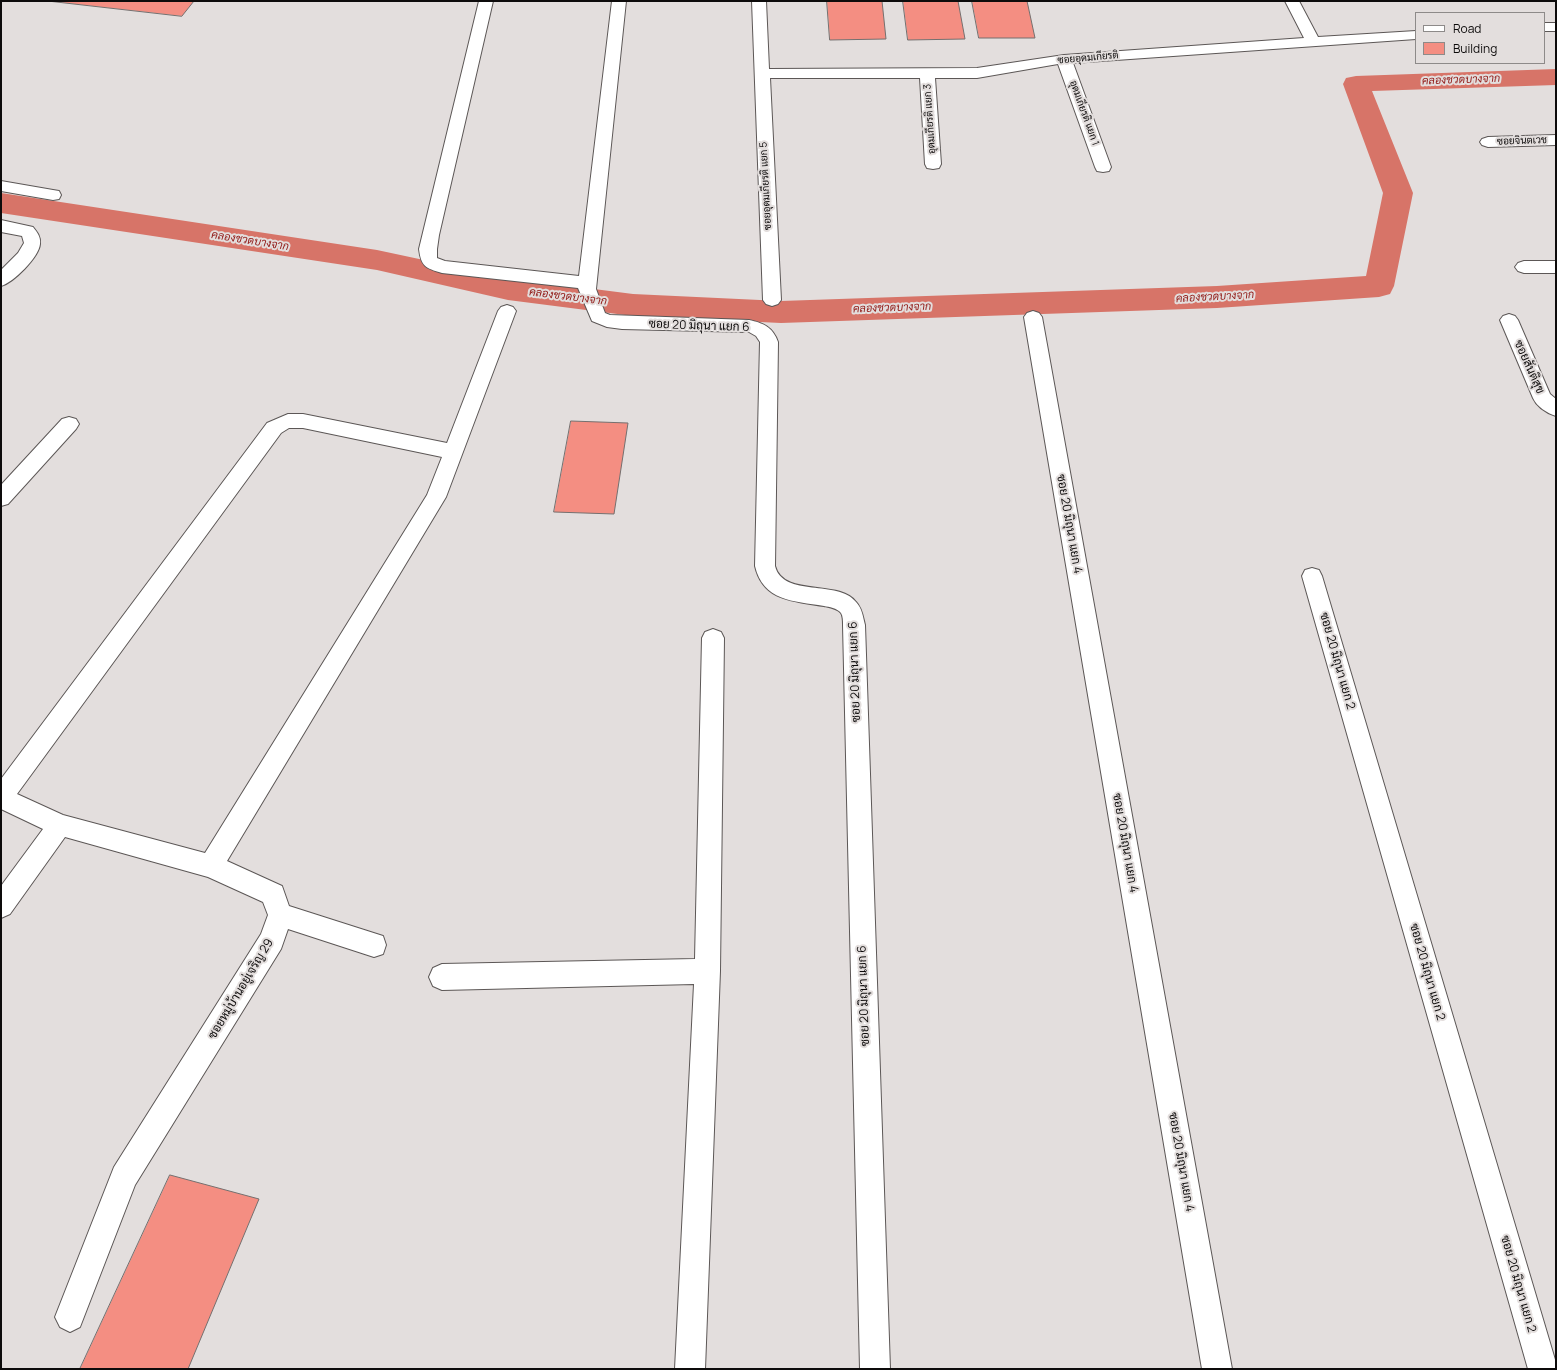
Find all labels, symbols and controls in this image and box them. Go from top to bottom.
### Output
legend [1415,12,1545,64]
text: Road [1453,20,1481,37]
text: Building [1453,40,1497,57]
street label: ซอยอุดมเกียรติ [1057,49,1119,67]
water label: คลองชวดบางจาก [1422,72,1500,88]
street label: อุดมเกียรติ แยก 1 [1067,79,1101,147]
street label: อุดมเกียรติ แยก 3 [922,84,938,154]
street label: ซอยจินตเวช [1497,134,1547,148]
street label: ซอยอุดมเกียรติ แยก 5 [758,142,774,230]
water label: คลองชวดบางจาก [210,228,290,254]
water label: คลองชวดบางจาก [528,286,608,308]
water label: คลองชวดบางจาก [1175,288,1255,306]
water label: คลองชวดบางจาก [853,300,931,316]
street label: ซอย 20 มิถุนา แยก 6 [648,317,750,335]
street label: ซอยสันติสุข [1511,338,1547,396]
street label: ซอย 20 มิถุนา แยก 4 [1053,473,1085,575]
street label: ซอย 20 มิถุนา แยก 2 [1316,611,1358,711]
street label: ซอย 20 มิถุนา แยก 6 [846,621,864,723]
street label: ซอย 20 มิถุนา แยก 4 [1109,792,1141,894]
street label: ซอย 20 มิถุนา แยก 2 [1406,922,1448,1022]
street label: ซอยหมู่บ้านอยู่เจริญ 29 [205,936,277,1042]
street label: ซอย 20 มิถุนา แยก 6 [855,945,873,1047]
street label: ซอย 20 มิถุนา แยก 4 [1165,1111,1197,1213]
street label: ซอย 20 มิถุนา แยก 2 [1497,1234,1539,1334]

